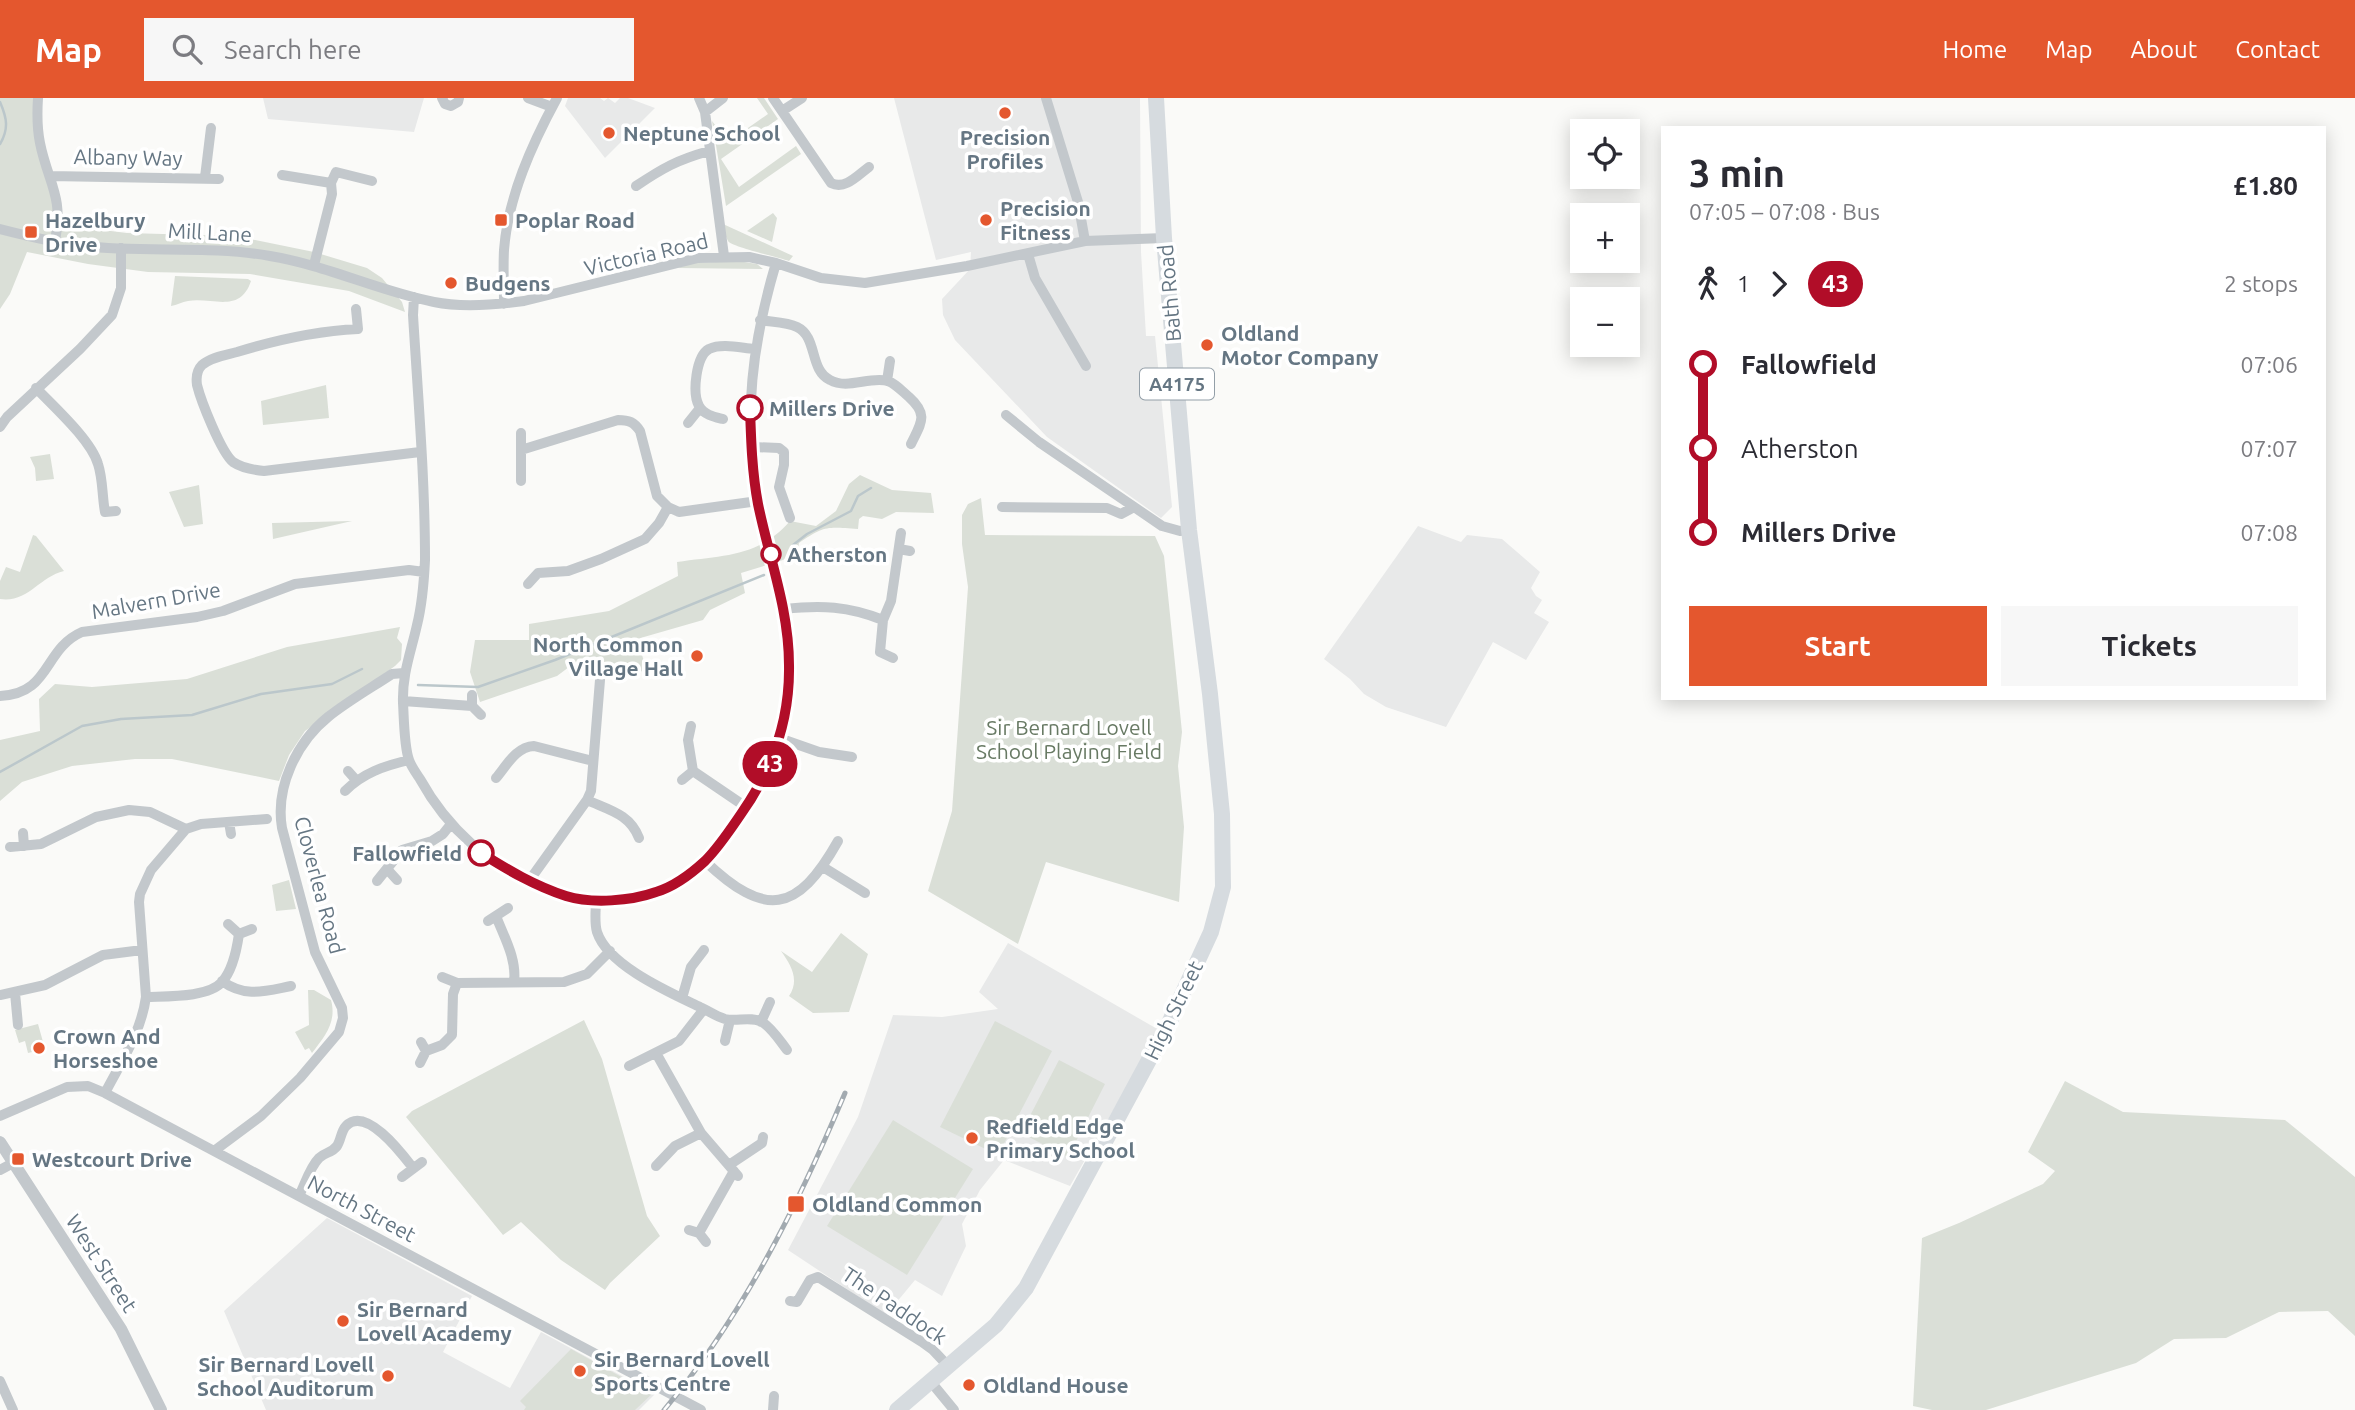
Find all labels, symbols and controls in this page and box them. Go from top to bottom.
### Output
search box [144,18,634,81]
icon: search [168,30,206,68]
text: Map [35,31,102,68]
text: Search here [224,35,362,64]
text: Home [1942,36,2007,63]
text: Map [2045,36,2092,63]
text: About [2130,36,2197,63]
text: Contact [2235,36,2320,63]
marker: Precision Profiles [997,105,1013,121]
map controls [1570,119,1640,357]
button: locate [1570,119,1640,189]
place label: Neptune School [623,121,780,145]
marker: Neptune School [601,125,617,141]
place label: Precision Profiles [960,125,1050,173]
street label: Albany Way [73,144,183,170]
text: 3 min [1689,152,1785,194]
text: £1.80 [2233,171,2298,200]
place label: Precision Fitness [1000,196,1091,244]
text: 07:05 – 07:08 · Bus [1689,199,1880,224]
button: + [1570,203,1640,273]
place label: Hazelbury Drive [45,208,145,256]
place label: Poplar Road [515,208,635,232]
marker: Poplar Road [493,212,509,228]
marker: Precision Fitness [978,212,994,228]
street label: Mill Lane [167,218,253,246]
marker: Hazelbury Drive [23,224,39,240]
street label: Victoria Road [582,228,710,280]
street label: Bath Road [1153,243,1185,343]
icon: walk [1689,265,1727,303]
icon: forward [1760,265,1798,303]
text: 43 [1822,270,1849,297]
place label: Budgens [465,271,551,295]
text: 1 [1737,271,1750,296]
text: 2 stops [2224,271,2298,296]
marker: Budgens [443,275,459,291]
button: − [1570,287,1640,357]
place label: Oldland Motor Company [1221,321,1378,369]
marker: Oldland Motor Company [1199,337,1215,353]
text: Fallowfield [1741,350,1877,379]
text: 07:06 [2240,352,2298,377]
road number: A4175 [1140,368,1214,400]
marker: Millers Drive [737,395,763,421]
place label: Millers Drive [769,396,895,420]
text: Atherston [1741,434,1859,463]
text: 07:07 [2240,436,2298,461]
text: Millers Drive [1741,518,1896,547]
text: 07:08 [2240,520,2298,545]
place label: Atherston [787,542,887,566]
marker: Atherston [761,544,781,564]
street label: Malvern Drive [90,577,222,623]
button: Start [1689,606,1987,686]
button: Tickets [2001,606,2298,686]
place label: North Common Village Hall [533,632,683,680]
marker: North Common Village Hall [689,648,705,664]
park label: Sir Bernard Lovell School Playing Field [976,715,1162,763]
line badge: 43 [738,741,802,787]
text: 43 [756,750,784,777]
street label: Cloverlea Road [290,814,350,956]
marker: Fallowfield [468,840,494,866]
place label: Fallowfield [352,841,462,865]
street label: High Street [1139,957,1207,1063]
place label: Crown And Horseshoe [53,1024,161,1072]
marker: Crown And Horseshoe [31,1040,47,1056]
place label: Redfield Edge Primary School [986,1114,1135,1162]
marker: Redfield Edge Primary School [964,1130,980,1146]
place label: Westcourt Drive [32,1147,192,1171]
marker: Westcourt Drive [10,1151,26,1167]
street label: North Street [304,1169,420,1247]
place label: Oldland Common [812,1192,982,1216]
marker: Oldland Common [786,1194,806,1214]
street label: West Street [62,1210,142,1316]
street label: The Paddock [838,1261,952,1349]
place label: Sir Bernard Lovell Academy [357,1297,512,1345]
marker: Sir Bernard Lovell Academy [335,1313,351,1329]
place label: Sir Bernard Lovell Sports Centre [594,1347,770,1395]
place label: Sir Bernard Lovell School Auditorum [197,1352,374,1400]
marker: Sir Bernard Lovell Sports Centre [572,1363,588,1379]
marker: Sir Bernard Lovell School Auditorum [380,1368,396,1384]
place label: Oldland House [983,1373,1128,1397]
marker: Oldland House [961,1377,977,1393]

